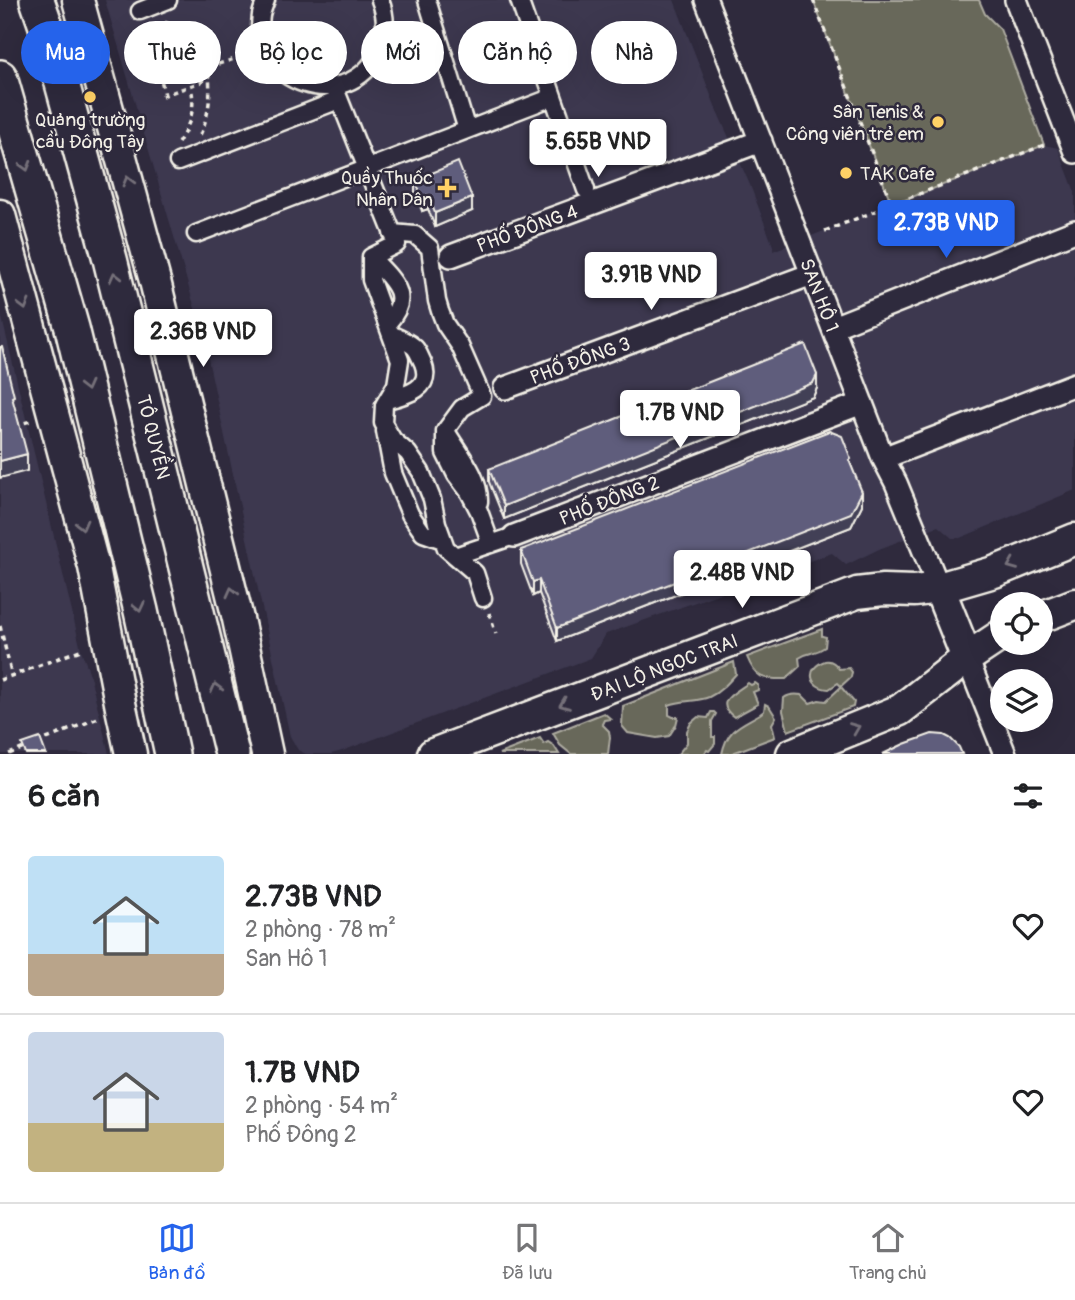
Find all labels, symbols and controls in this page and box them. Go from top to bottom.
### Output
chip: Mua [21,21,110,84]
chip: Thuê [124,21,221,84]
chip: Bộ lọc [235,21,347,84]
chip: Mới [361,21,444,84]
chip: Căn hộ [458,21,577,84]
chip: Nhà [591,21,677,84]
marker: Quảng trường cầu Đông Tây [82,89,98,105]
place label: Sân Tenis & Công viên trẻ em [786,100,924,146]
place label: Quảng trường cầu Đông Tây [35,108,145,154]
marker: Sân Tenis & Công viên trẻ em [930,114,946,130]
pin: 5.65B VND [518,120,678,179]
text: 5.65B VND [545,127,651,156]
one-way arrow [17,160,32,172]
place label: TAK Cafe [860,162,935,186]
marker: TAK Cafe [838,165,854,181]
place label: Quầy Thuốc Nhân Dân [341,166,433,212]
one-way arrow [122,175,136,187]
marker: Quầy Thuốc Nhân Dân [439,180,455,196]
street label: PHỐ ĐÔNG 4 [473,198,581,258]
pin: 2.73B VND [866,201,1026,260]
text: 2.73B VND [894,208,998,237]
pin: 3.91B VND [571,252,731,312]
street label: SAN HÔ 1 [794,255,844,335]
text: 3.91B VND [601,260,701,289]
one-way arrow [109,271,123,283]
one-way arrow [16,299,30,311]
pin: 2.36B VND [123,310,283,369]
text: 2.36B VND [150,317,256,346]
street label: PHỐ ĐÔNG 3 [526,330,634,390]
one-way arrow [78,380,92,392]
pin: 1.7B VND [608,391,752,450]
street label: TÔ QUYỀN [131,392,177,482]
text: 1.7B VND [636,398,724,427]
street label: PHỐ ĐÔNG 2 [555,469,663,531]
one-way arrow [74,519,89,531]
pin: 2.48B VND [662,550,822,610]
one-way arrow [1007,556,1019,570]
text: 2.48B VND [690,558,794,587]
one-way arrow [226,586,240,598]
map controls [990,592,1053,732]
button: locate [990,592,1053,655]
one-way arrow [131,601,146,613]
street label: ĐẠI LỘ NGỌC TRAI [587,629,741,707]
button: layers [990,669,1053,732]
one-way arrow [210,682,224,694]
one-way arrow [558,696,570,710]
one-way arrow [848,723,860,737]
icon: filters [1009,777,1047,815]
text: 6 căn [28,778,100,815]
text: 2.73B VND [245,878,382,915]
icon: home [84,884,168,968]
icon: heart [1009,907,1047,945]
text: 2 phòng · 78 m² [245,915,396,944]
text: San Hô 1 [245,944,328,973]
text: 1.7B VND [245,1054,360,1091]
icon: home [84,1060,168,1144]
icon: heart [1009,1083,1047,1121]
text: 2 phòng · 54 m² [245,1091,398,1120]
text: Phố Đông 2 [245,1120,357,1149]
tab: Bản đồ [148,1219,205,1285]
tab: Đã lưu [502,1219,552,1285]
tab: Trang chủ [849,1219,927,1285]

